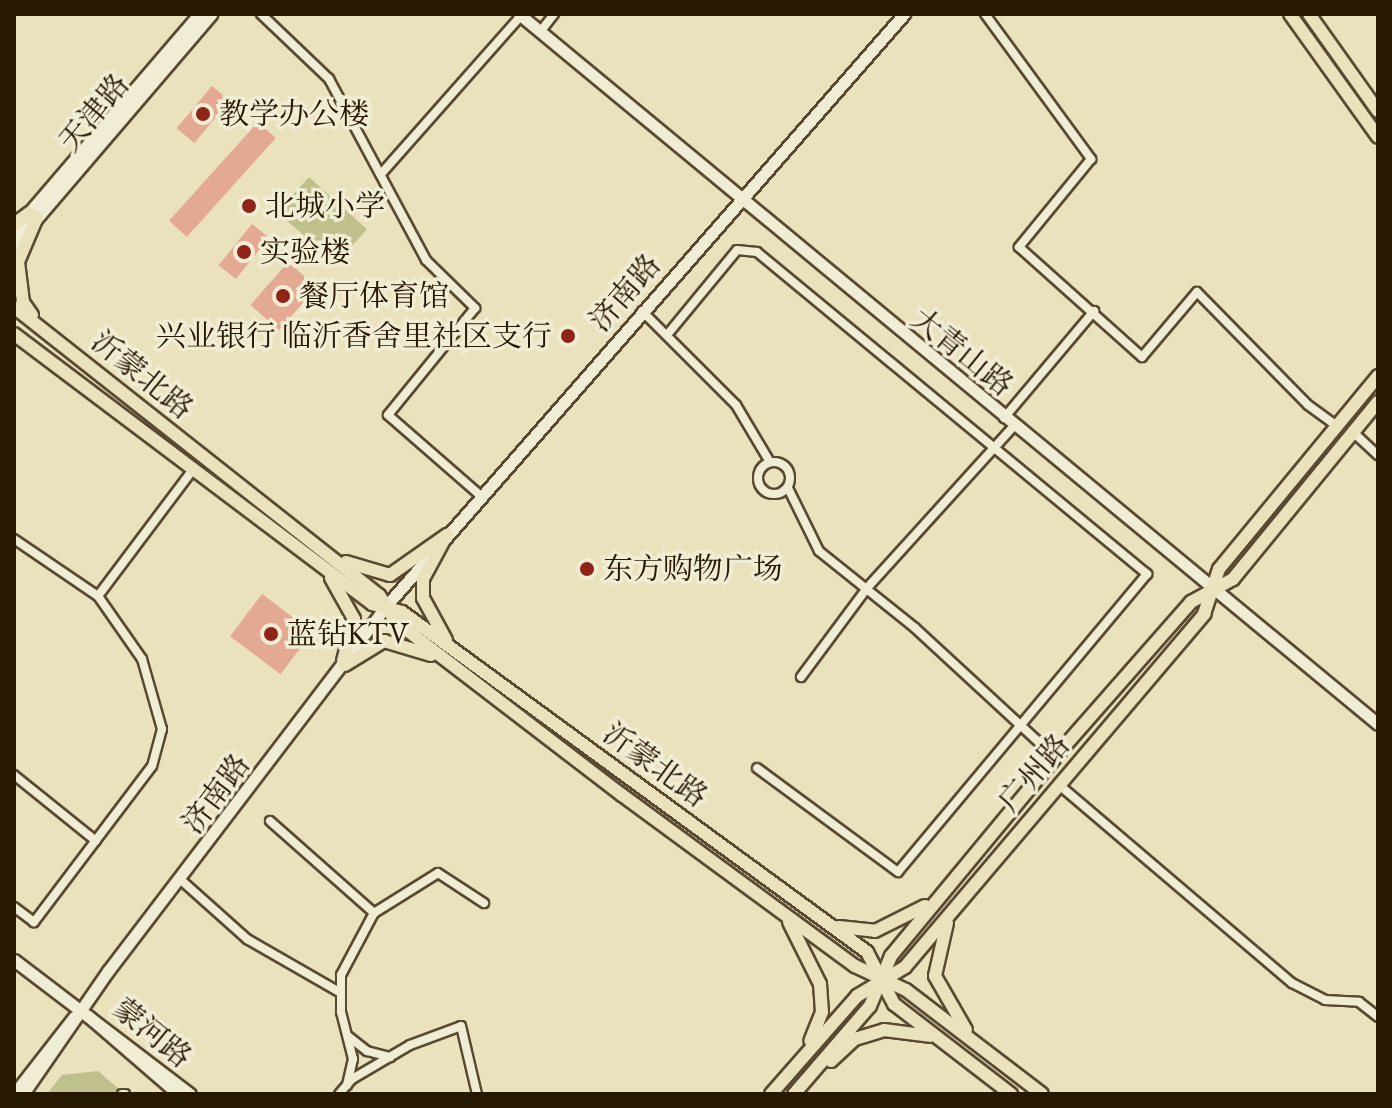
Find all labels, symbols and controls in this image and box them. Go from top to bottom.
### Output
street label: 天津路 [51,67,137,159]
place label: 教学办公楼 [219,96,369,132]
marker: 教学办公楼 [194,105,212,123]
place label: 北城小学 [265,188,385,224]
marker: 北城小学 [240,197,258,215]
place label: 实验楼 [260,234,350,270]
marker: 实验楼 [235,243,253,261]
street label: 济南路 [582,247,668,339]
place label: 餐厅体育馆 [299,278,449,314]
marker: 餐厅体育馆 [274,287,292,305]
street label: 大青山路 [904,300,1020,404]
place label: 兴业银行 临沂香舍里社区支行 [156,318,552,354]
street label: 沂蒙北路 [84,323,200,427]
marker: 兴业银行 临沂香舍里社区支行 [559,327,577,345]
place label: 东方购物广场 [603,551,783,587]
marker: 东方购物广场 [578,560,596,578]
place label: 蓝钻KTV [287,616,409,652]
marker: 蓝钻KTV [262,625,280,643]
street label: 沂蒙北路 [596,715,714,815]
street label: 广州路 [991,727,1077,819]
street label: 济南路 [175,747,257,841]
street label: 蒙河路 [106,991,198,1075]

